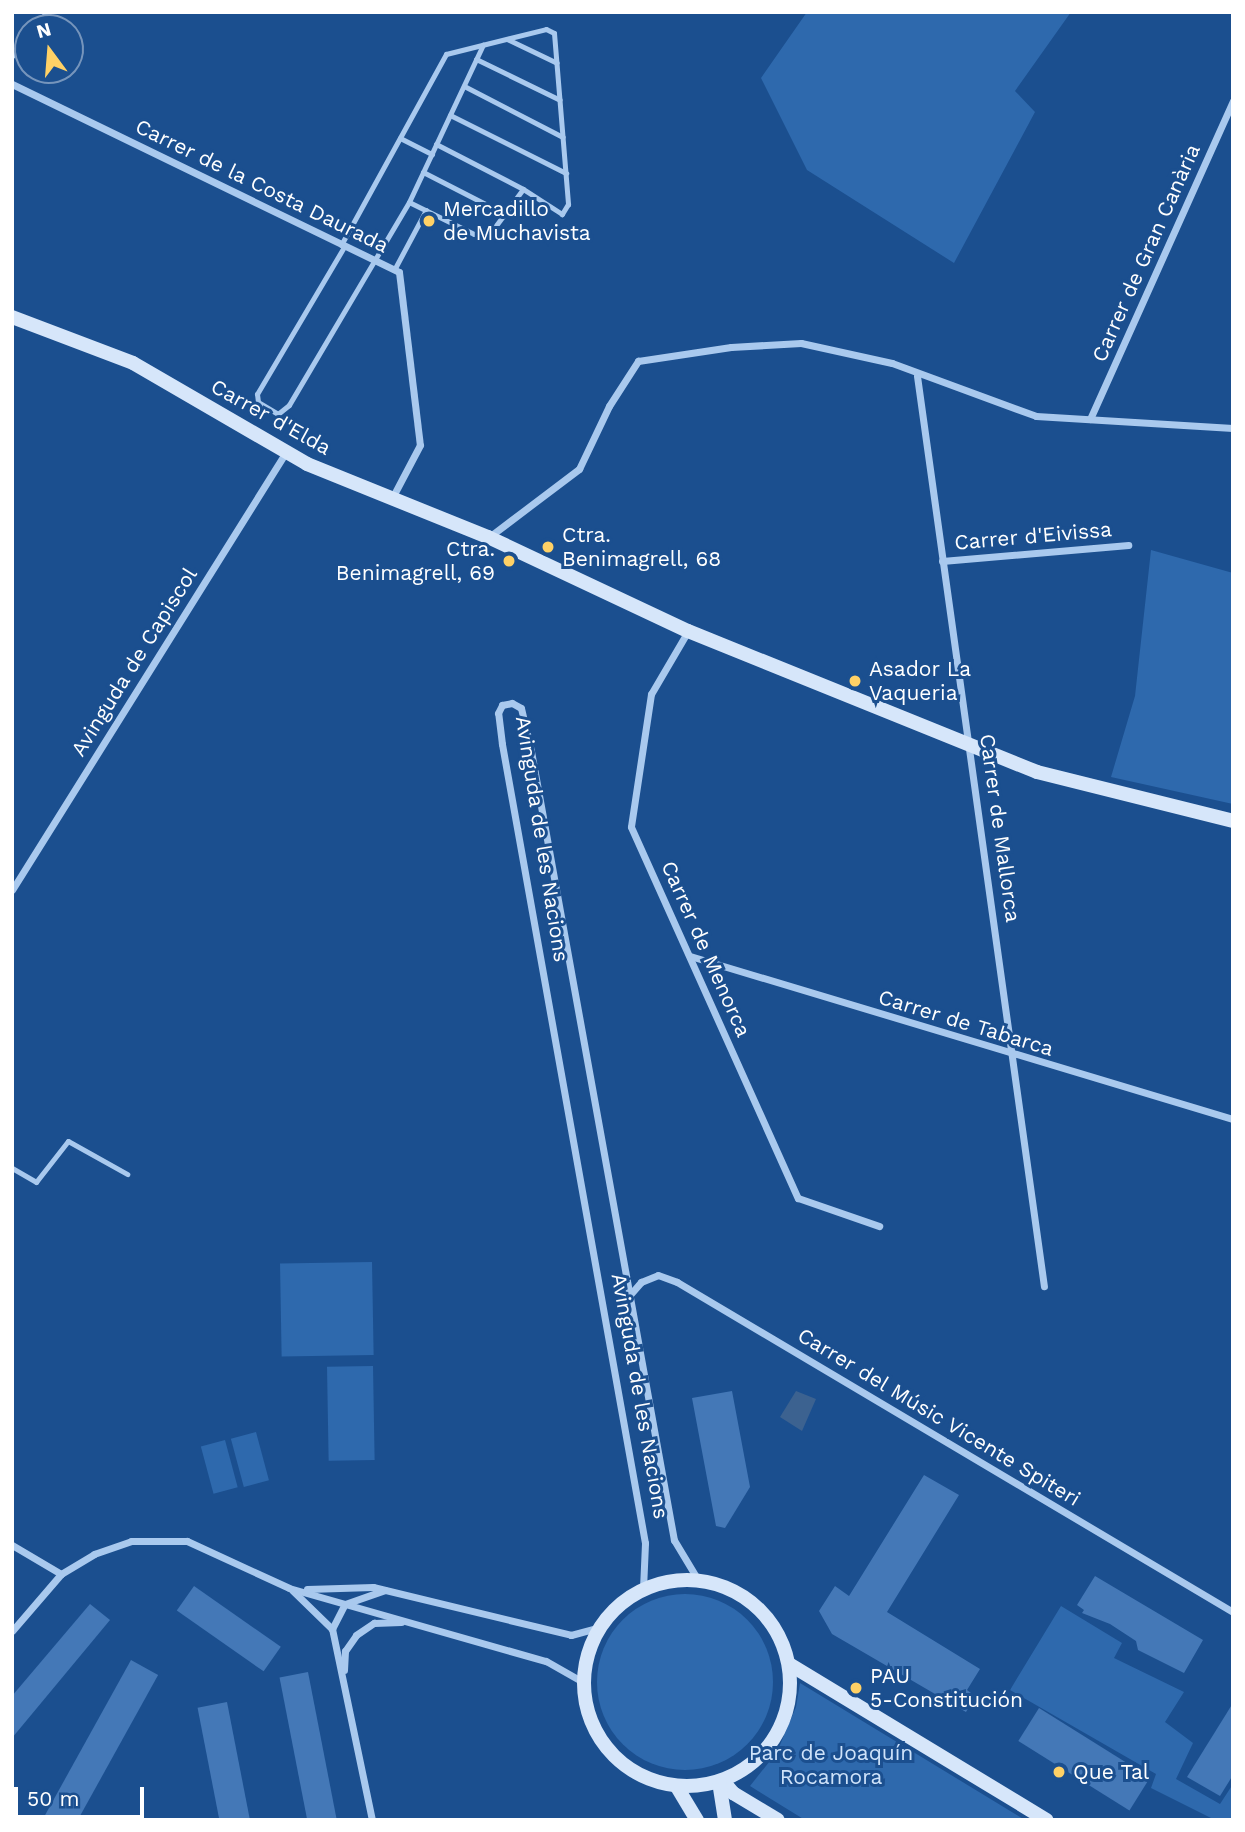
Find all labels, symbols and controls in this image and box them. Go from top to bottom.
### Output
north arrow [14,14,84,84]
text: N [34,17,54,43]
street label: Carrer de la Costa Daurada [131,113,393,259]
street label: Carrer de Gran Canària [1086,140,1206,366]
place label: Mercadillo de Muchavista [443,196,591,246]
marker: Mercadillo de Muchavista [421,213,437,229]
street label: Carrer d'Elda [206,374,336,460]
street label: Carrer d'Eivissa [953,517,1113,555]
place label: Ctra. Benimagrell, 68 [562,522,721,572]
place label: Ctra. Benimagrell, 69 [336,536,495,586]
marker: Ctra. Benimagrell, 68 [540,539,556,555]
marker: Ctra. Benimagrell, 69 [501,553,517,569]
street label: Avinguda de Capiscol [65,563,203,761]
place label: Asador La Vaqueria [869,656,972,706]
marker: Asador La Vaqueria [847,673,863,689]
street label: Avinguda de les Nacions [510,714,574,964]
street label: Carrer de Mallorca [974,732,1026,924]
street label: Carrer de Menorca [656,857,756,1041]
street label: Carrer de Tabarca [875,984,1057,1062]
street label: Avinguda de les Nacions [606,1271,674,1521]
street label: Carrer del Músic Vicente Spiteri [792,1322,1086,1512]
place label: PAU 5-Constitución [870,1663,1023,1713]
marker: PAU 5-Constitución [848,1680,864,1696]
park label: Parc de Joaquín Rocamora [748,1740,914,1790]
place label: Que Tal [1073,1759,1150,1785]
marker: Que Tal [1051,1764,1067,1780]
scale bar [18,1772,147,1816]
text: 50 m [27,1786,79,1811]

